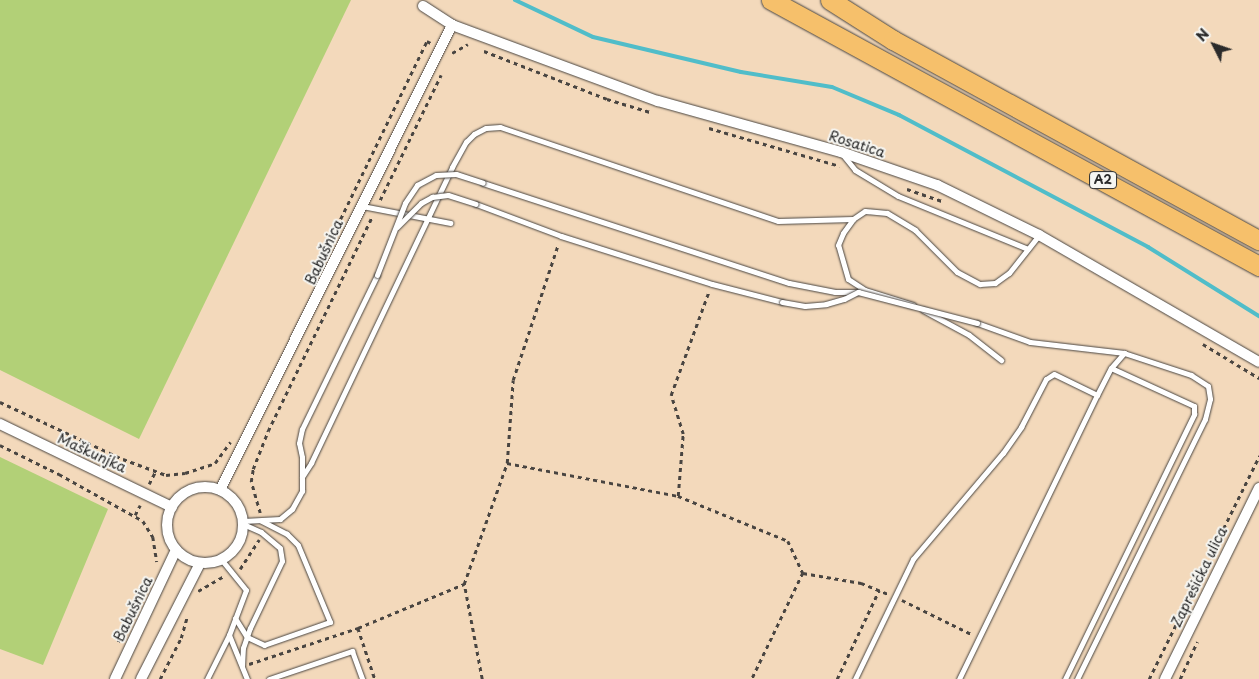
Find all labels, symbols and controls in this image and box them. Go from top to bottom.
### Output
north arrow [1189,20,1239,70]
text: N [1191,24,1214,46]
street label: Rosatica [827,127,887,161]
road number: A2 [1088,170,1118,190]
street label: Babušnica [302,217,346,287]
street label: Maškunjka [55,430,129,476]
street label: Zaprešićka ulica [1167,524,1231,630]
street label: Babušnica [110,574,156,644]

